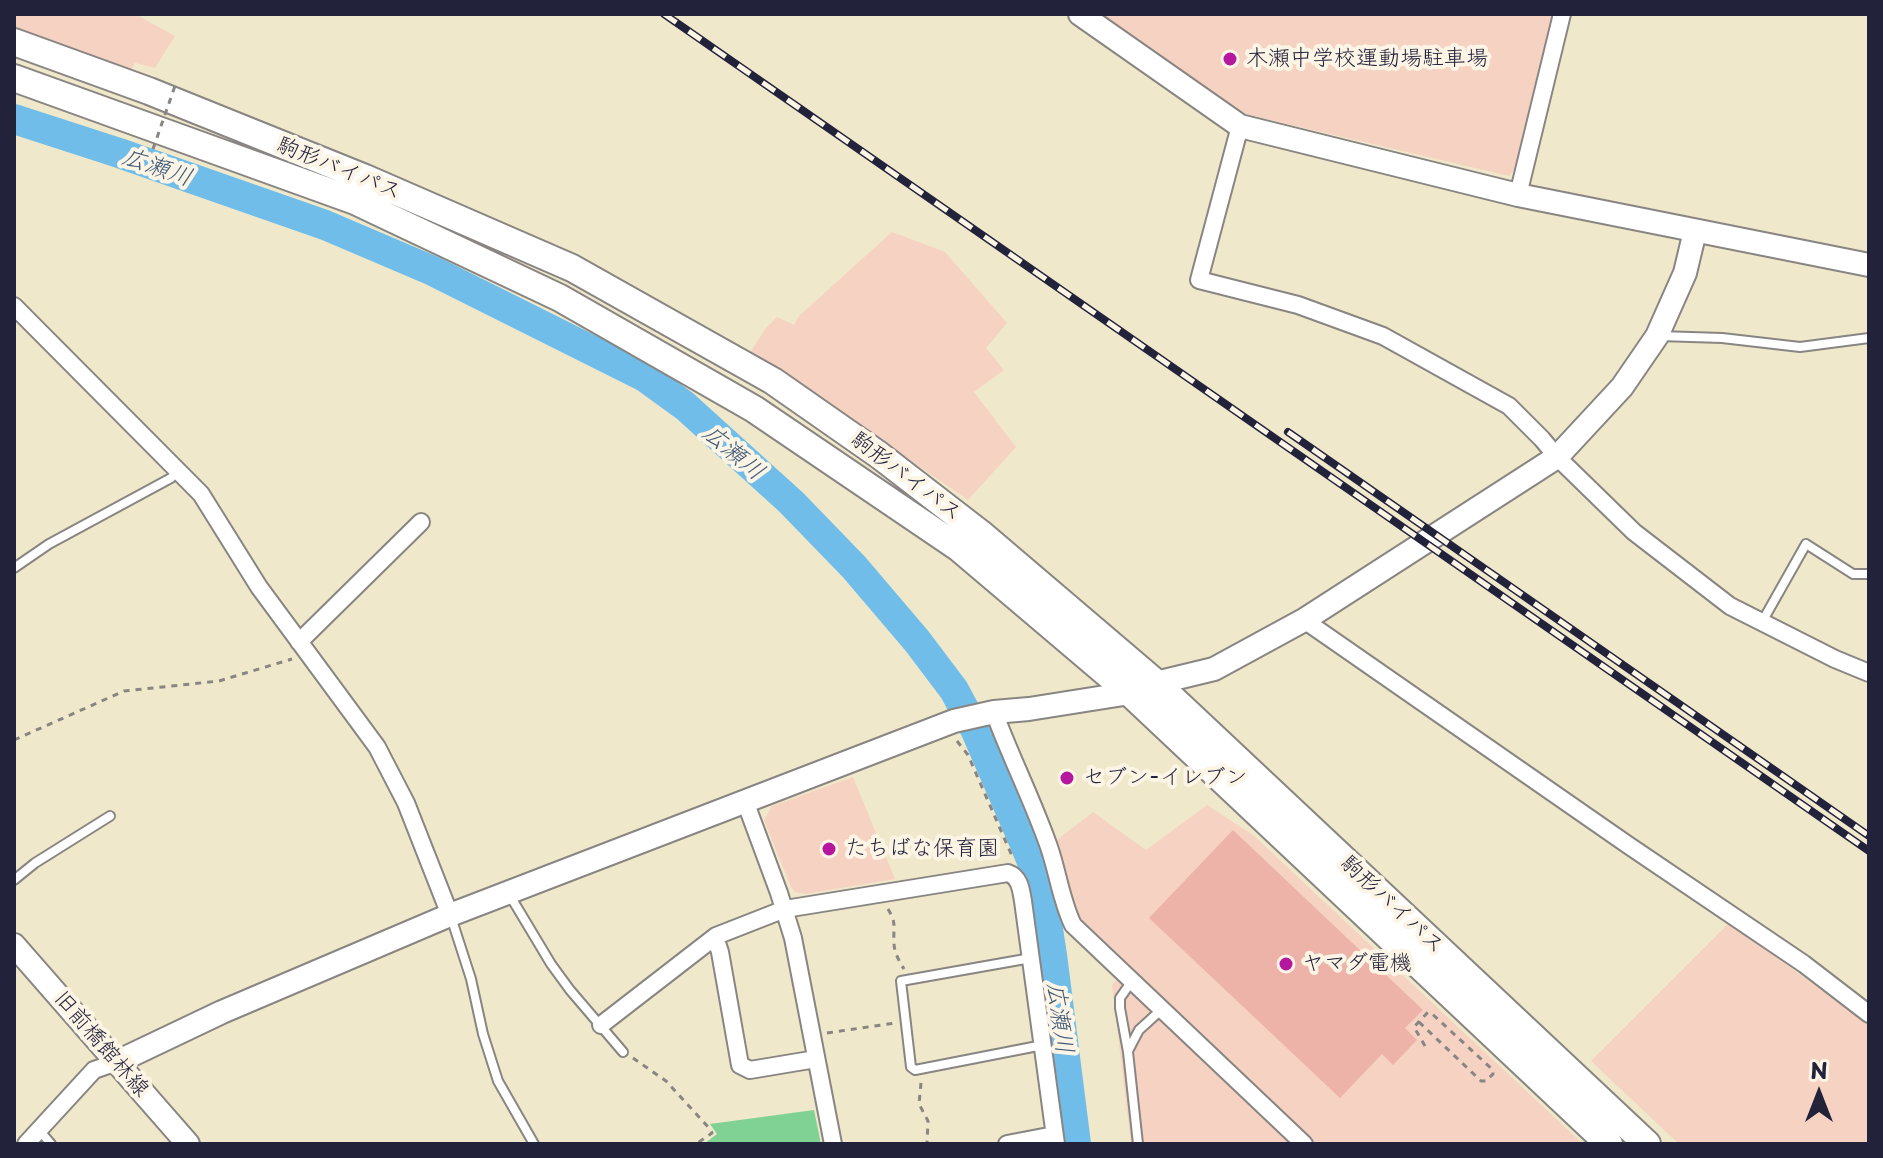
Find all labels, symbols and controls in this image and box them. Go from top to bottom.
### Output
place label: 木瀬中学校運動場駐車場 [1246,46,1488,72]
marker: 木瀬中学校運動場駐車場 [1221,50,1239,68]
street label: 駒形バイパス [273,132,405,206]
water label: 広瀬川 [118,143,196,193]
water label: 広瀬川 [696,419,770,487]
street label: 駒形バイパス [845,427,967,527]
place label: セブン-イレブン [1083,765,1248,791]
marker: セブン-イレブン [1058,769,1076,787]
place label: たちばな保育園 [845,836,999,862]
marker: たちばな保育園 [820,840,838,858]
street label: 駒形バイパス [1335,850,1449,960]
place label: ヤマダ電機 [1302,951,1412,977]
marker: ヤマダ電機 [1277,955,1295,973]
water label: 広瀬川 [1040,980,1078,1056]
street label: 旧前橋館林線 [48,986,154,1102]
text: N [1810,1053,1828,1086]
north arrow [1779,1054,1859,1134]

